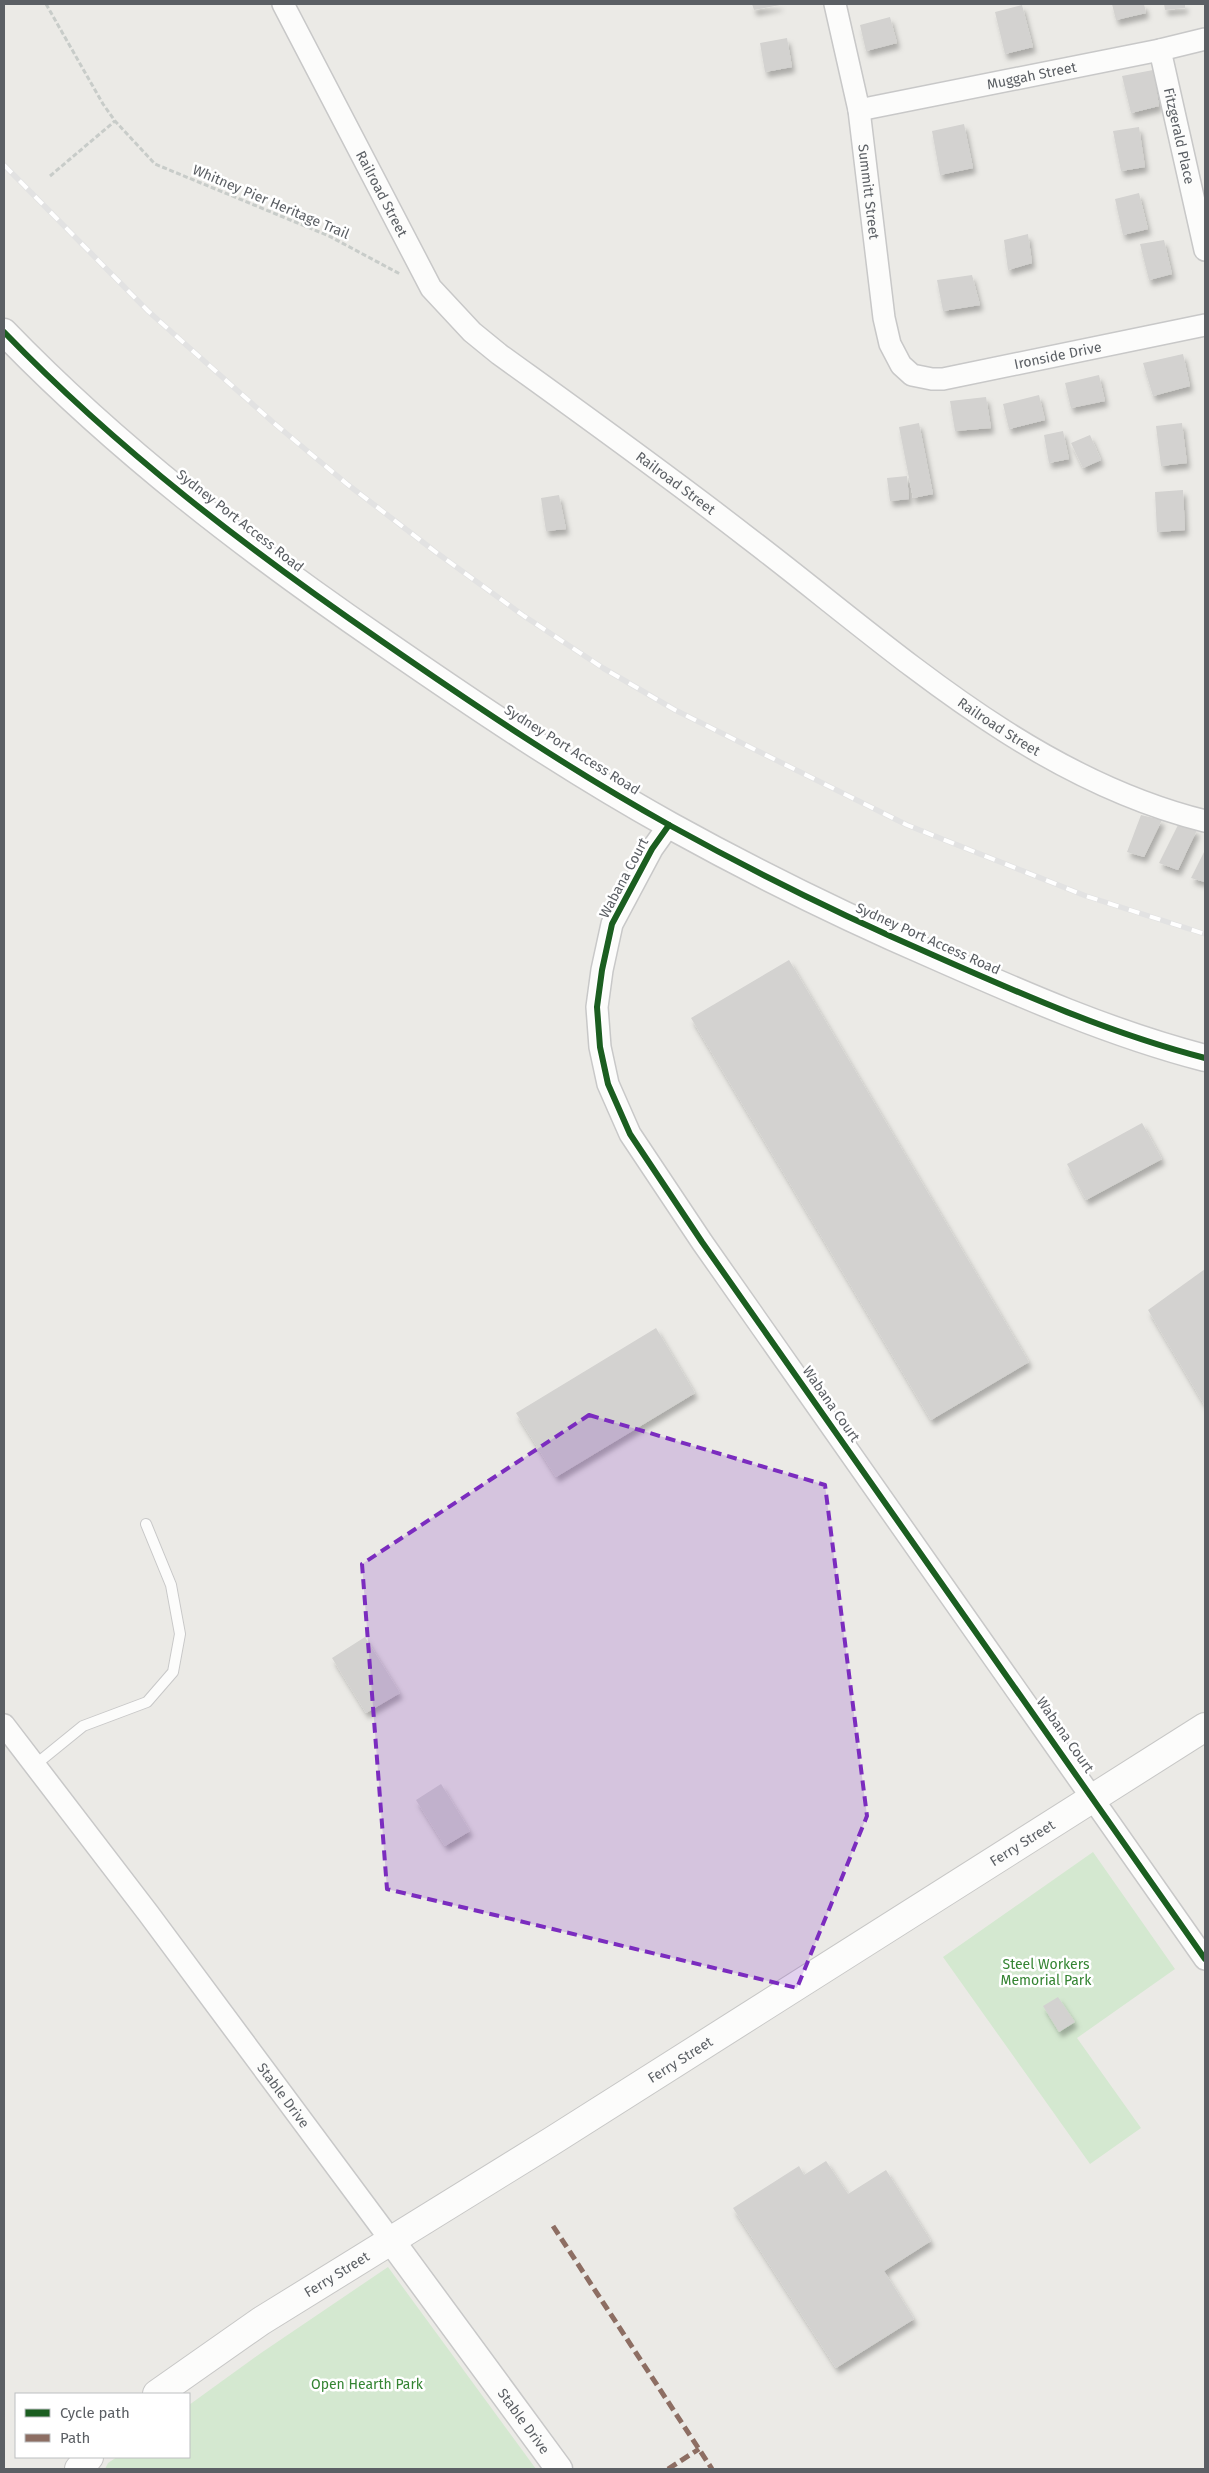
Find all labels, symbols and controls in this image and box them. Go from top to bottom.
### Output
street label: Muggah Street [985,58,1079,93]
street label: Fitzgerald Place [1160,86,1198,186]
street label: Summitt Street [855,143,883,241]
street label: Railroad Street [352,148,412,241]
street label: Whitney Pier Heritage Trail [190,161,352,243]
street label: Ironside Drive [1013,338,1103,373]
street label: Railroad Street [633,448,720,519]
street label: Sydney Port Access Road [173,466,307,576]
street label: Railroad Street [954,694,1044,760]
street label: Sydney Port Access Road [501,701,643,799]
street label: Wabana Court [596,834,653,921]
street label: Sydney Port Access Road [853,899,1003,979]
street label: Wabana Court [799,1363,864,1446]
street label: Wabana Court [1033,1694,1098,1777]
street label: Ferry Street [987,1816,1059,1870]
park label: Steel Workers Memorial Park [1001,1956,1092,1989]
street label: Ferry Street [645,2032,717,2087]
street label: Stable Drive [254,2060,313,2131]
street label: Ferry Street [301,2247,373,2301]
park label: Open Hearth Park [311,2376,424,2393]
street label: Stable Drive [494,2385,553,2457]
legend [15,2393,190,2458]
text: Cycle path [60,2404,130,2422]
text: Path [60,2429,90,2447]

